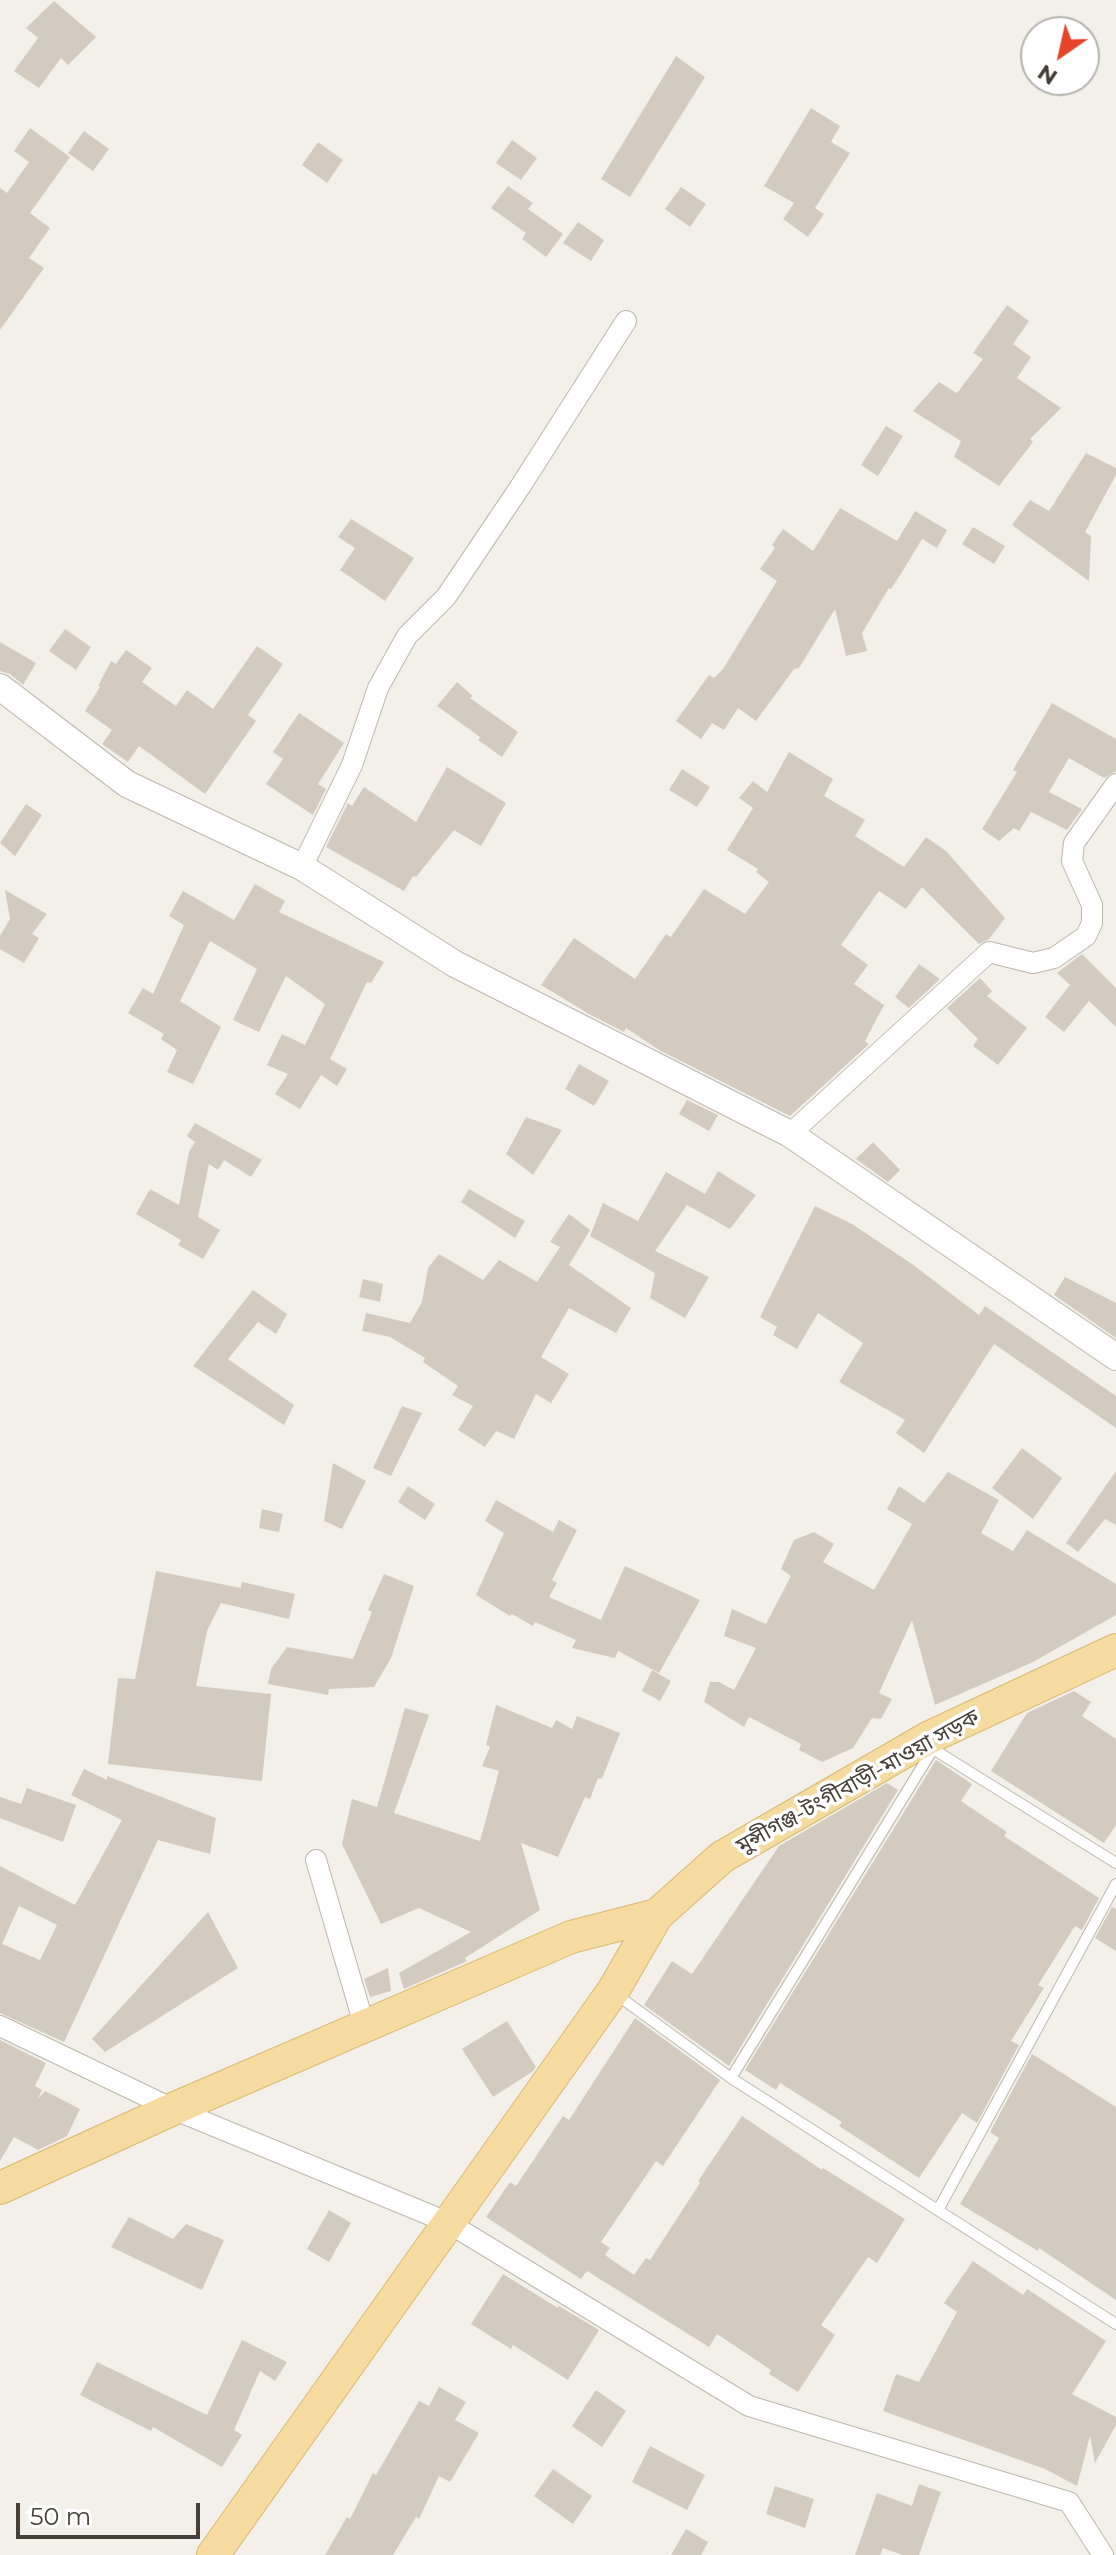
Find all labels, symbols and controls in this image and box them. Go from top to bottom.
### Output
north arrow [1020,16,1100,96]
text: N [1032,58,1062,91]
street label: মুন্সীগঞ্জ-টংগীবাড়ী-মাওয়া সড়ক [732,1704,984,1860]
scale bar [20,2487,204,2537]
text: 50 m [30,2502,91,2531]

